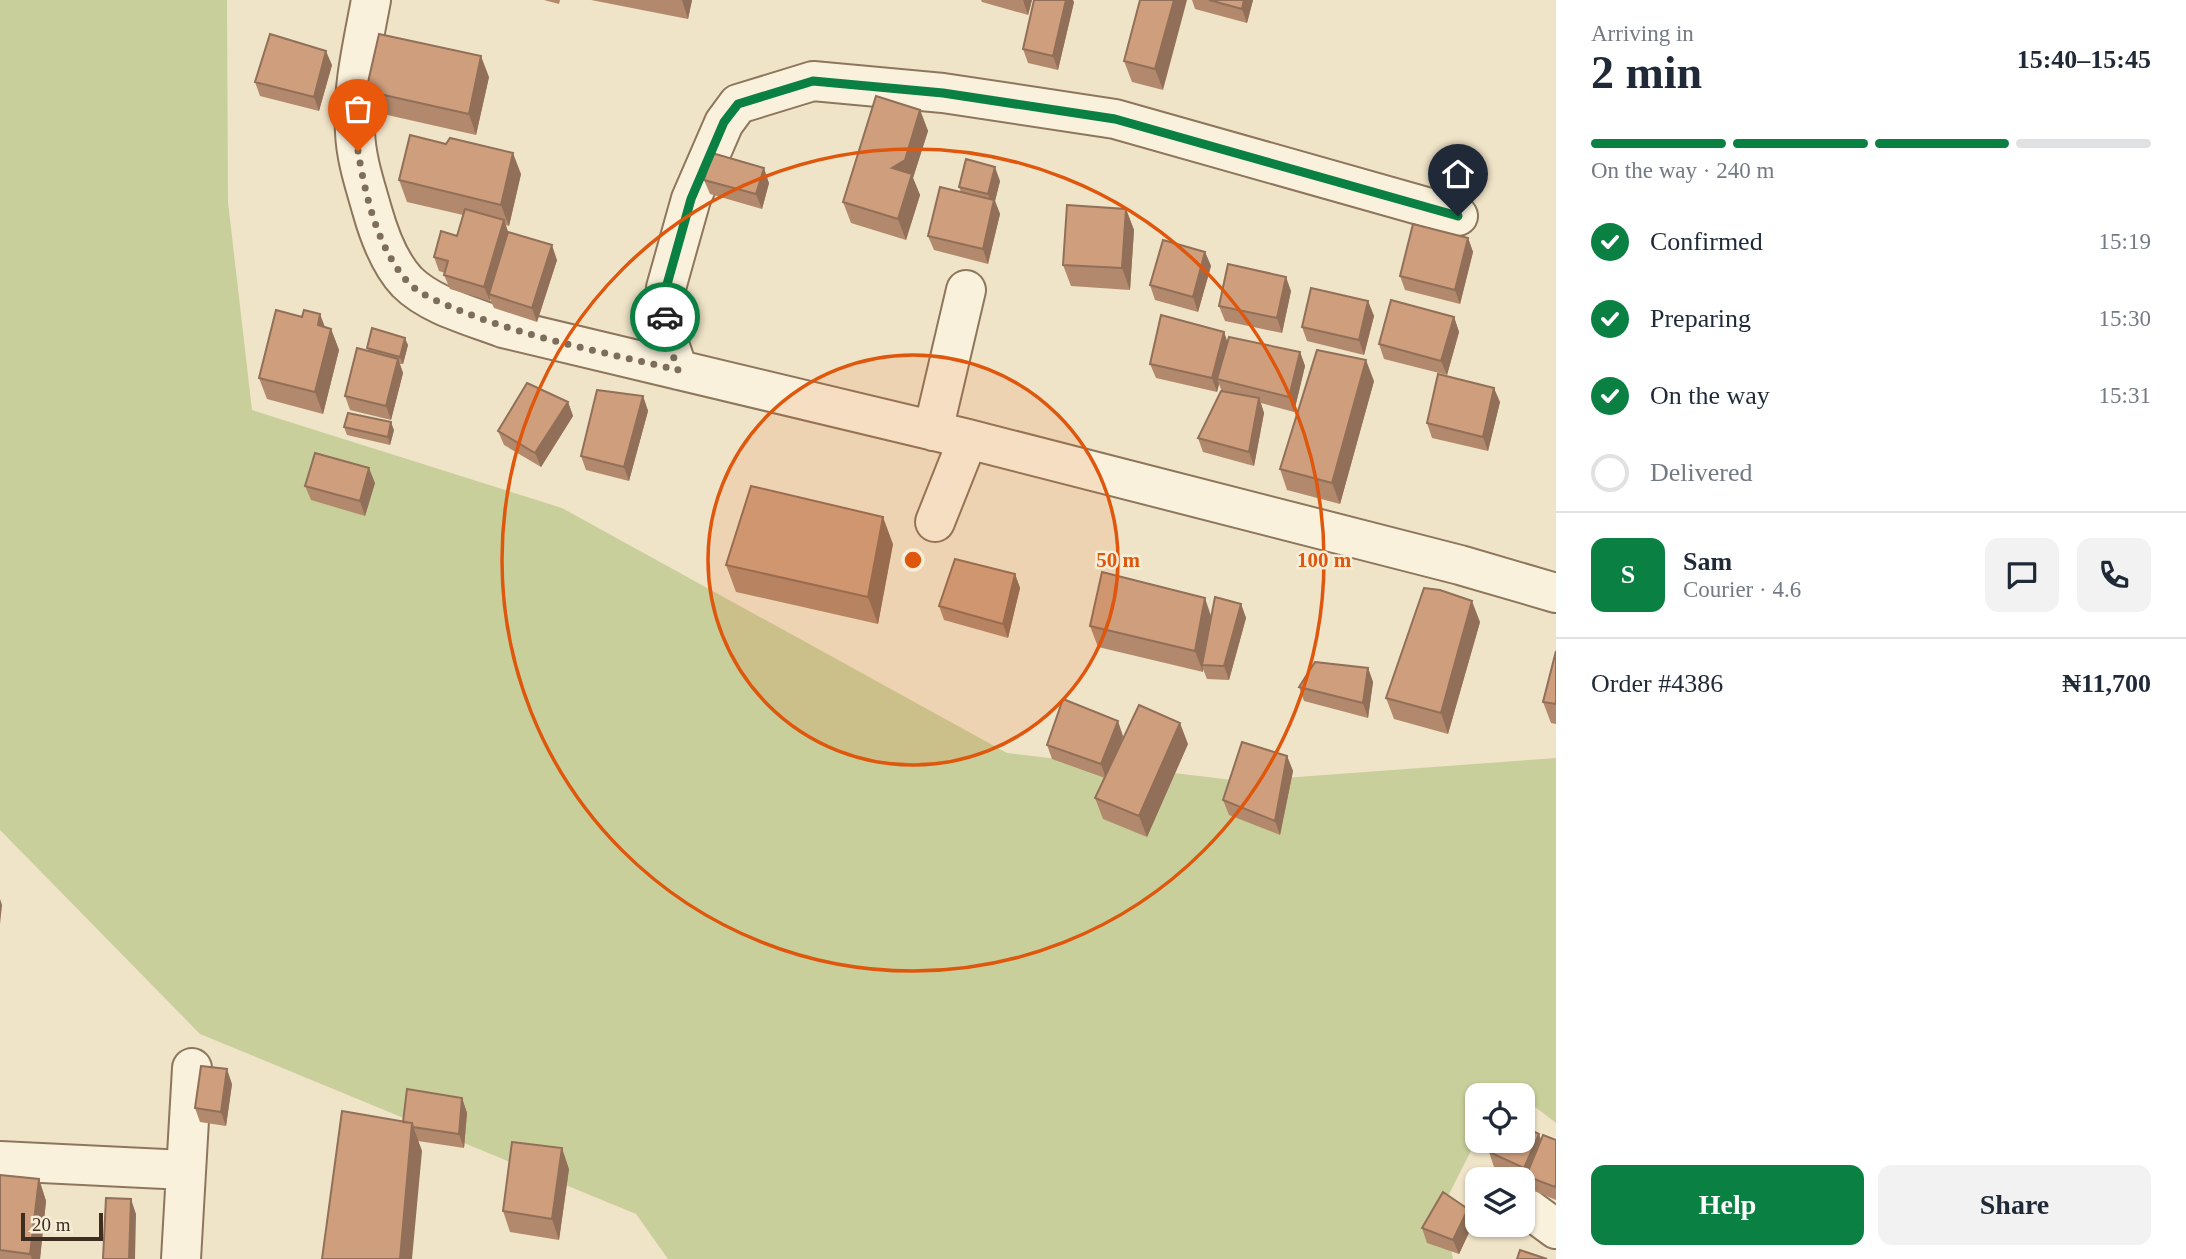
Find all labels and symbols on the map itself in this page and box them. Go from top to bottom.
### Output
pin [328,79,388,151]
pin [1428,144,1488,216]
courier [630,282,700,352]
centre of rings [901,548,925,572]
text: 50 m [1096,548,1140,572]
text: 100 m [1297,548,1352,572]
scale bar [21,1210,103,1242]

